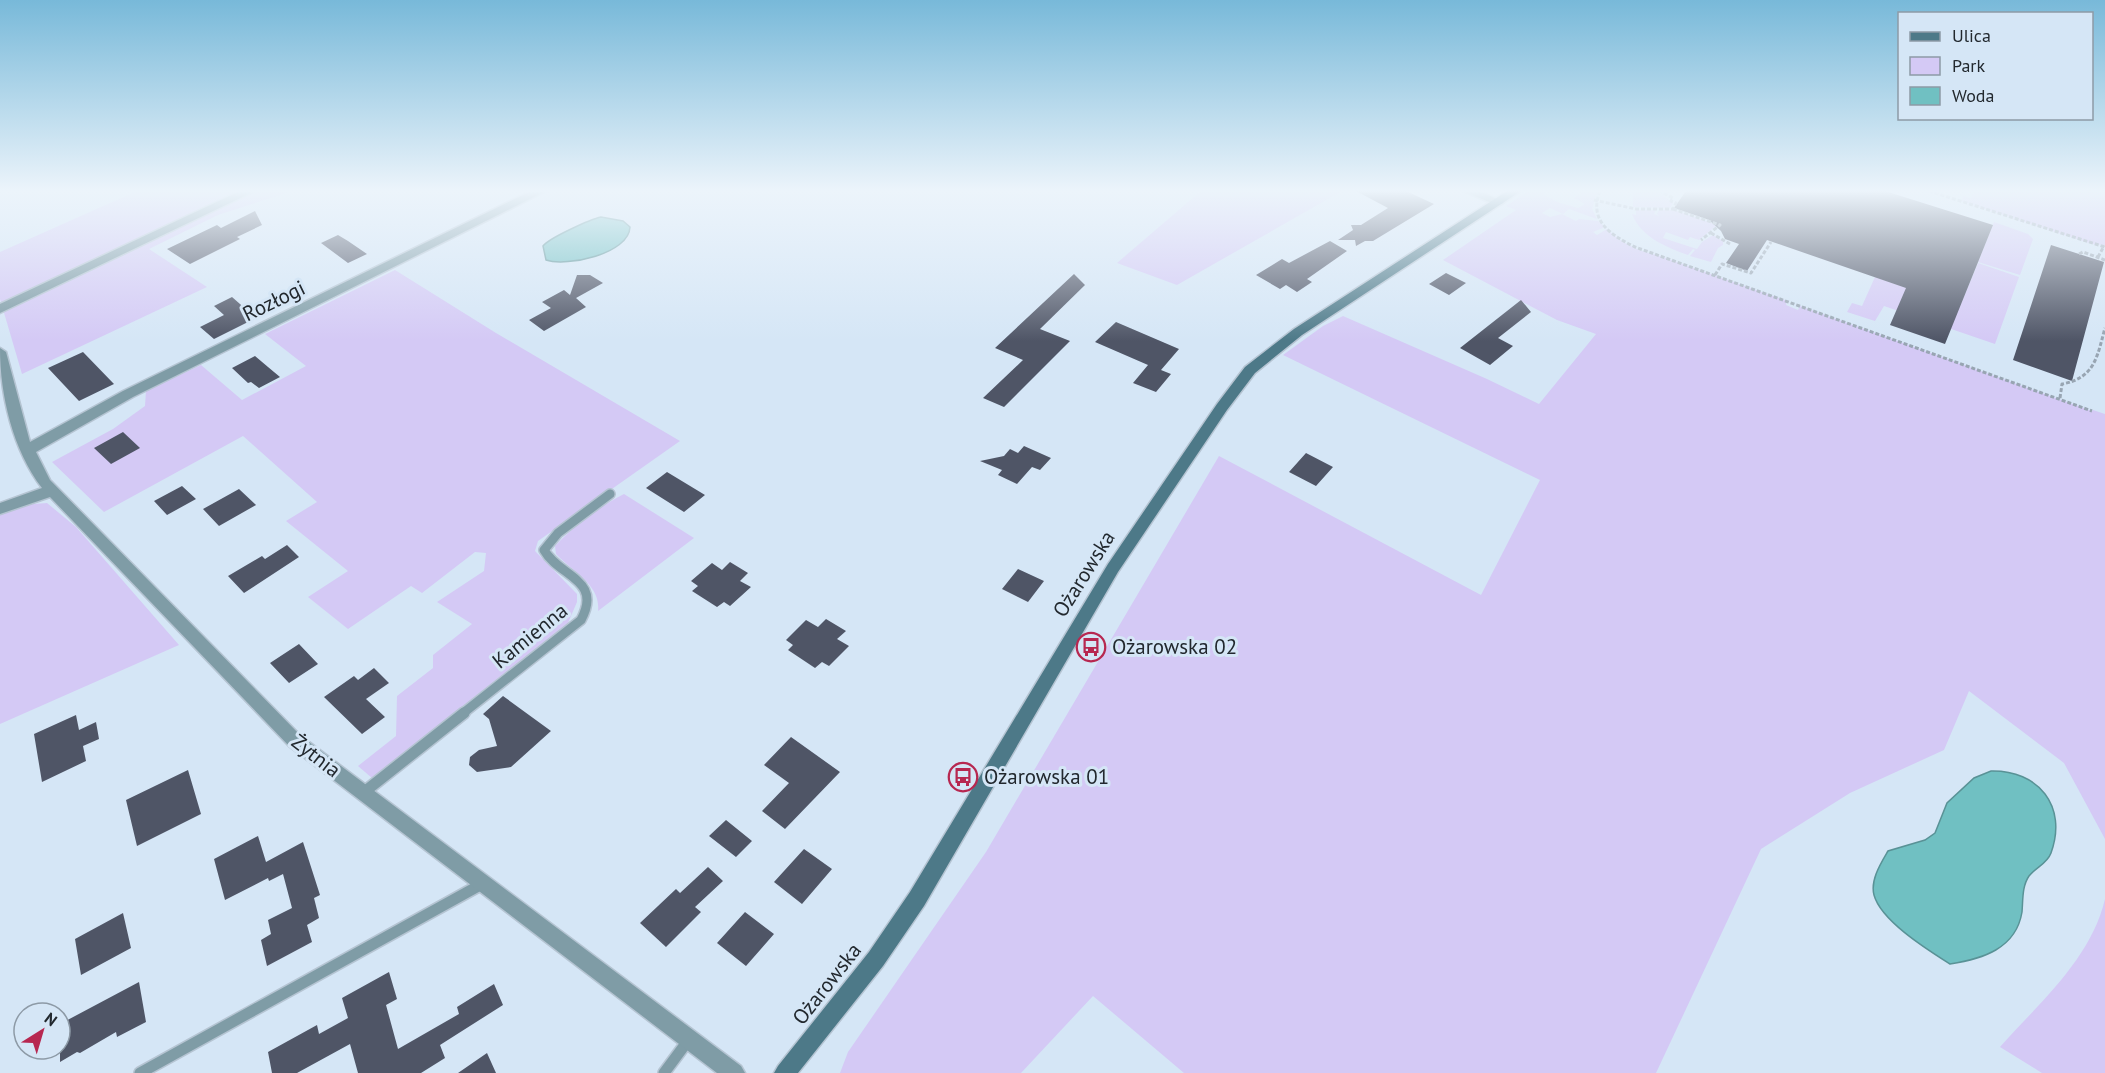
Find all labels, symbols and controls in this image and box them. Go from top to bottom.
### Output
legend [1898,12,2093,120]
text: Ulica [1952,24,1991,47]
text: Park [1952,54,1985,77]
text: Woda [1952,84,1994,107]
street label: Rozłogi [238,274,309,327]
street label: Ożarowska [1047,526,1121,622]
street label: Kamienna [486,597,573,674]
bus stop icon: Ożarowska 02 [1075,631,1107,663]
place label: Ożarowska 02 [1112,633,1237,660]
street label: Żytnia [286,728,346,783]
bus stop icon: Ożarowska 01 [947,761,979,793]
place label: Ożarowska 01 [984,763,1109,790]
street label: Ożarowska [786,937,867,1030]
north arrow [12,1001,72,1061]
text: N [41,1008,61,1030]

